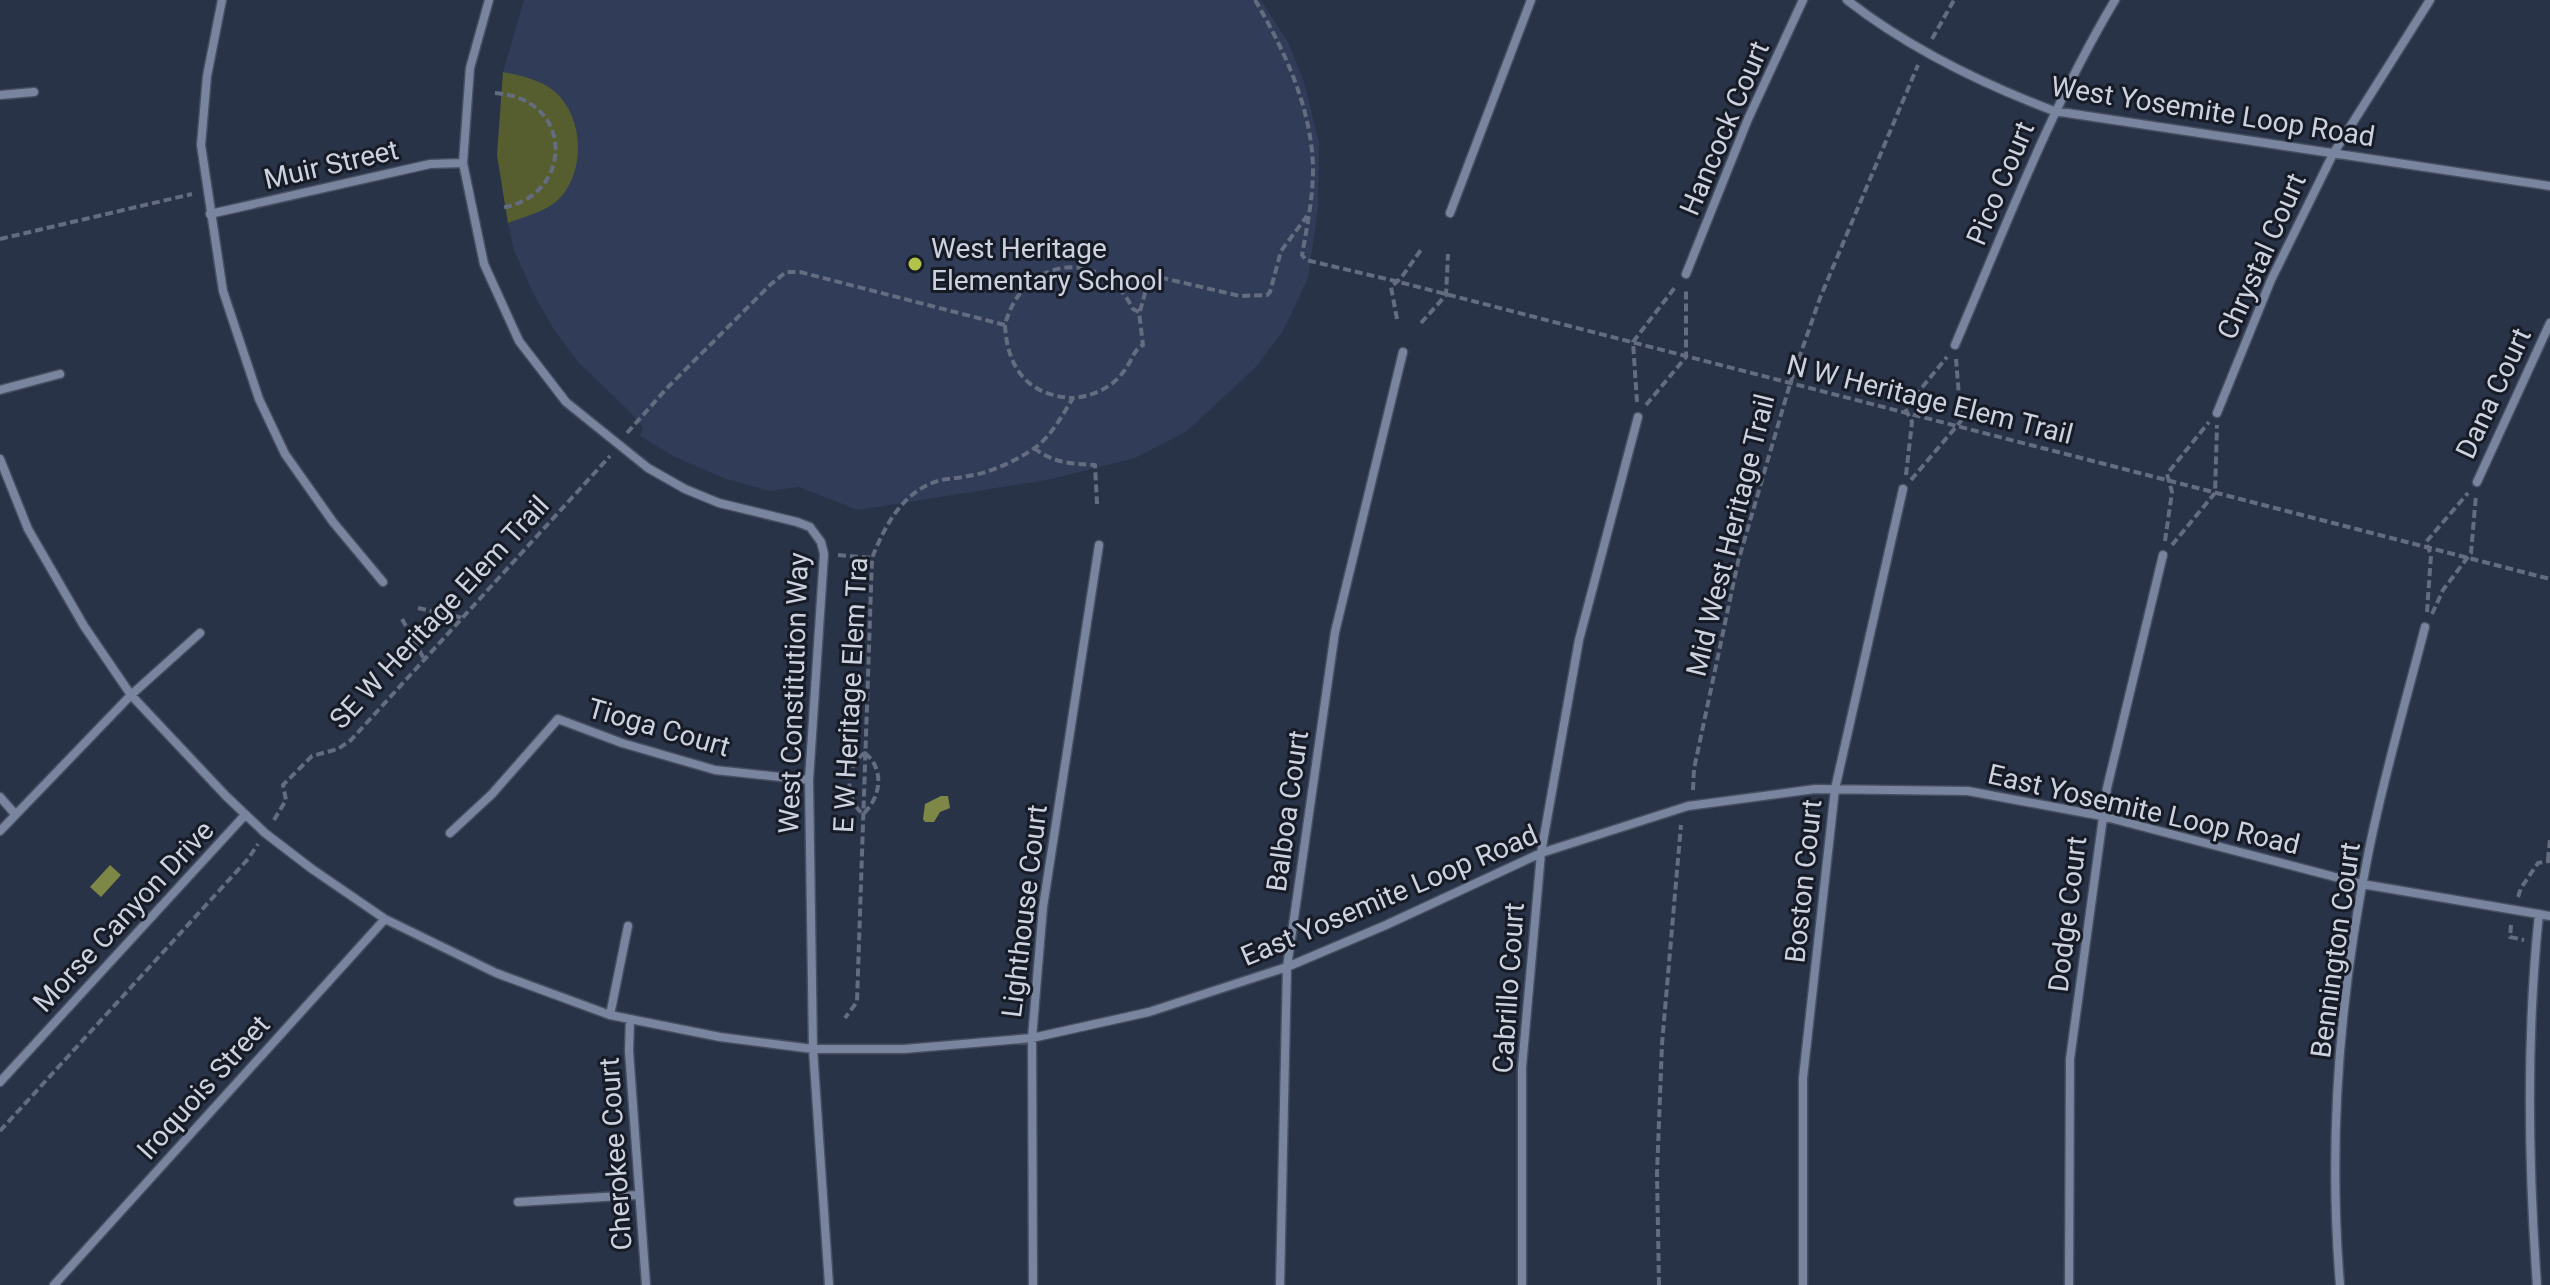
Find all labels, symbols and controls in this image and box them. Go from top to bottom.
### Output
street label: Hancock Court [1673,36,1776,220]
street label: West Yosemite Loop Road [2049,70,2377,153]
street label: Pico Court [1960,116,2041,250]
street label: Muir Street [261,133,402,196]
street label: Chrystal Court [2210,168,2313,344]
place label: West Heritage Elementary School [931,232,1163,297]
marker: West Heritage Elementary School [906,255,924,273]
street label: Dana Court [2449,323,2538,464]
street label: N W Heritage Elem Trail [1783,348,2076,451]
street label: Mid West Heritage Trail [1679,391,1782,680]
street label: SE W Heritage Elem Trail [323,489,556,736]
street label: West Constitution Way [772,552,815,834]
street label: E W Heritage Elem Tra [827,556,874,834]
street label: Tioga Court [584,691,734,764]
street label: Balboa Court [1260,728,1315,894]
street label: East Yosemite Loop Road [1985,758,2303,861]
street label: Boston Court [1779,798,1828,964]
street label: Lighthouse Court [995,803,1054,1019]
street label: Morse Canyon Drive [26,814,220,1019]
street label: East Yosemite Loop Road [1236,818,1543,973]
street label: Dodge Court [2042,834,2093,994]
street label: Bennington Court [2304,840,2367,1060]
street label: Cabrillo Court [1486,902,1531,1074]
street label: Iroquois Street [130,1009,277,1166]
street label: Cherokee Court [592,1056,639,1251]

